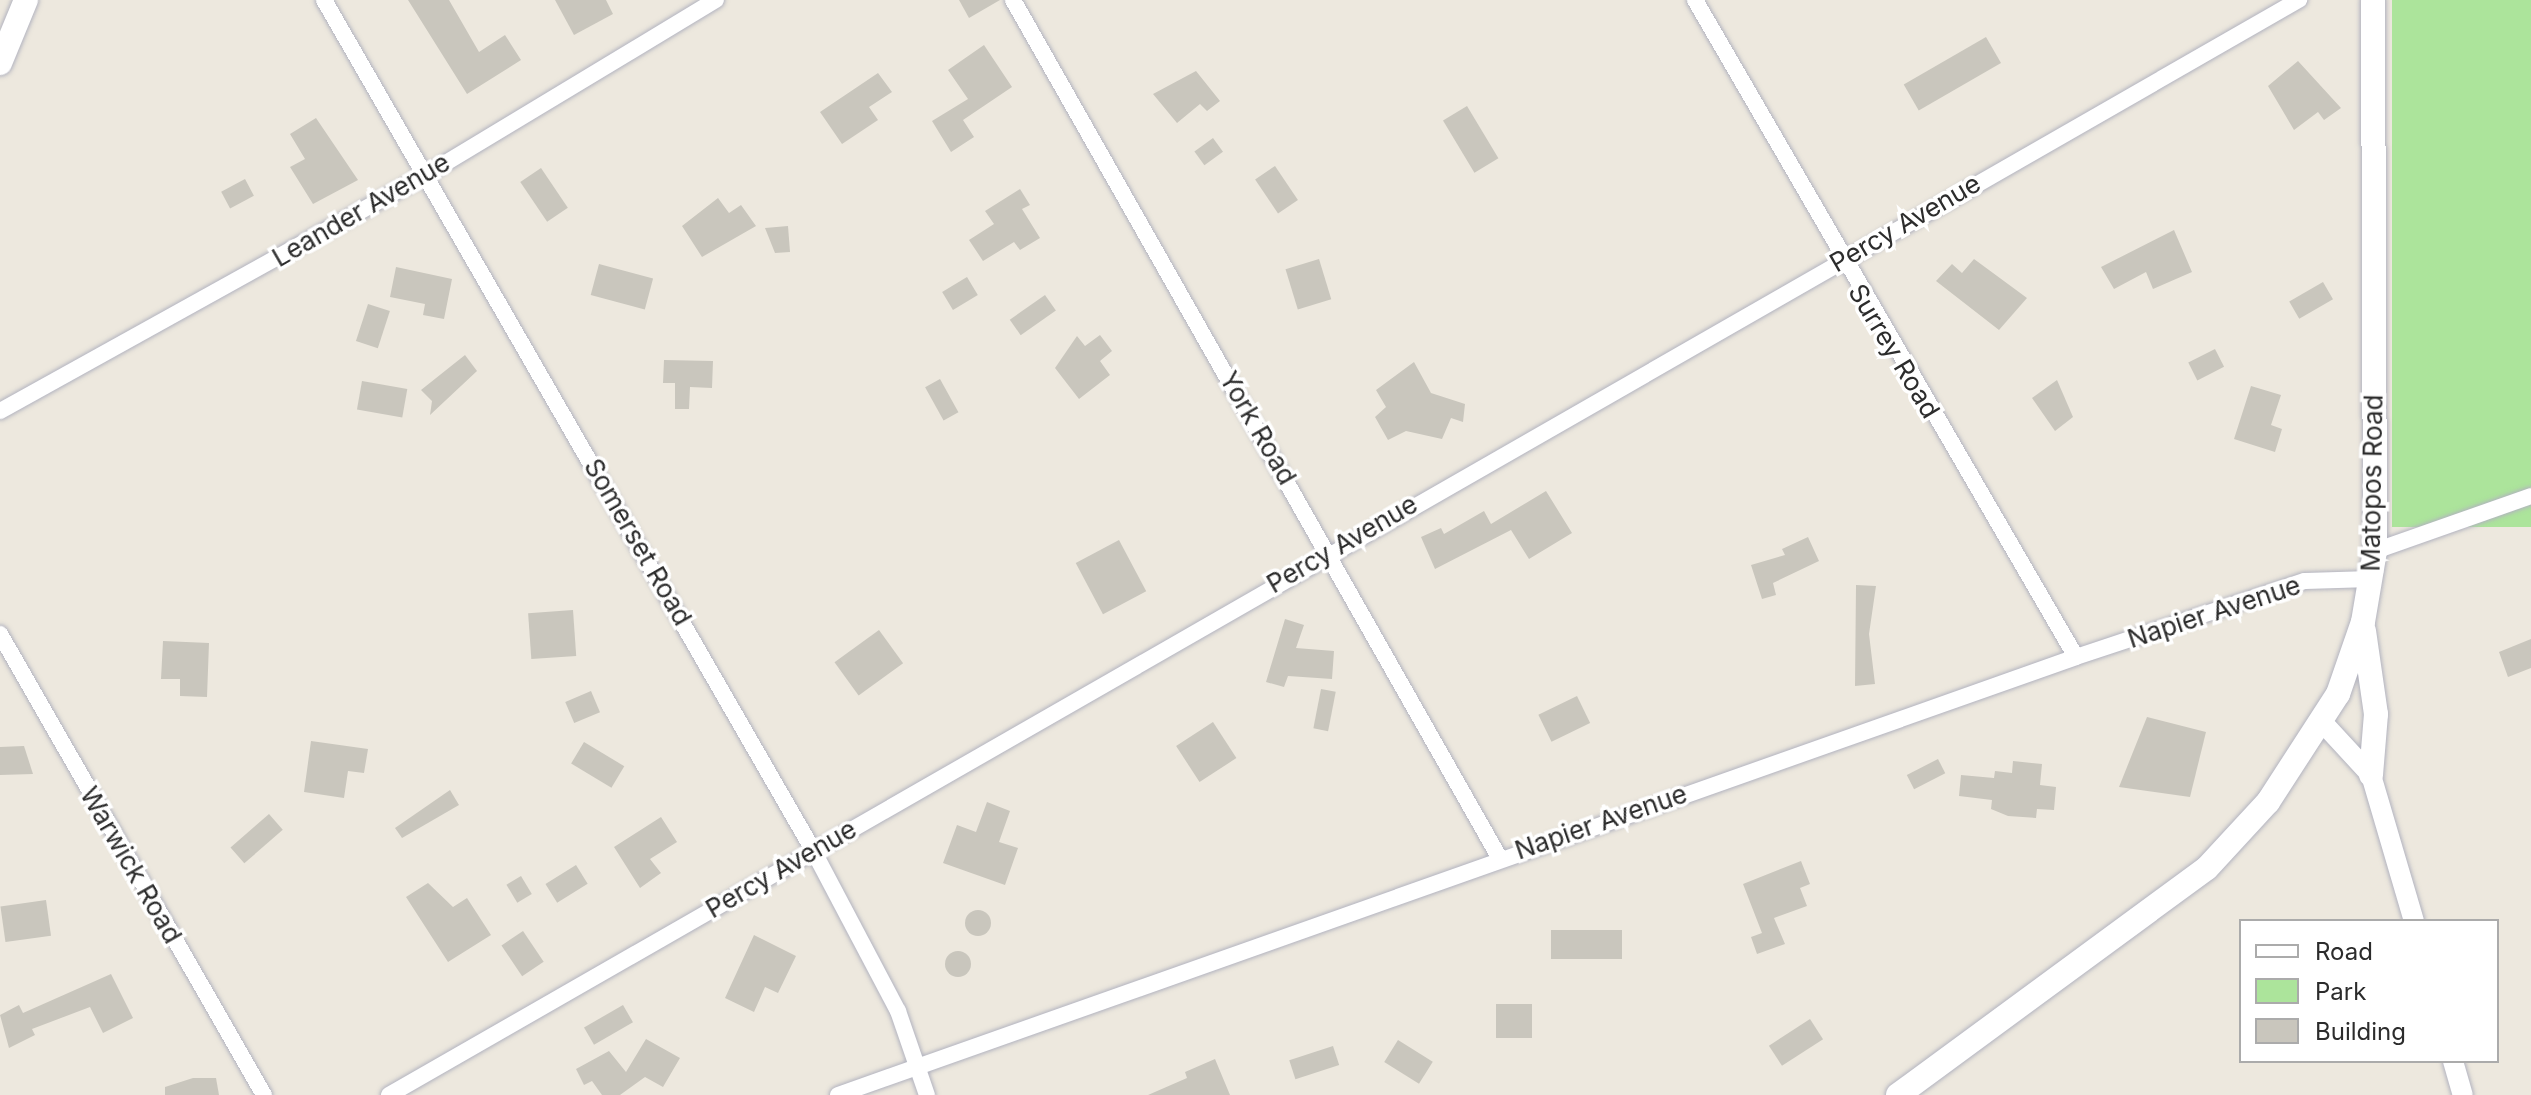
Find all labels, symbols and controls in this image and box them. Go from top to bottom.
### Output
street label: Leander Avenue [267,147,455,273]
street label: Percy Avenue [1824,167,1986,279]
street label: Surrey Road [1842,278,1946,424]
street label: York Road [1213,366,1303,490]
street label: Matopos Road [2355,394,2389,572]
street label: Somerset Road [578,453,698,631]
street label: Percy Avenue [1261,488,1423,600]
street label: Napier Avenue [2124,569,2304,655]
street label: Napier Avenue [1511,778,1691,866]
street label: Warwick Road [74,781,188,949]
street label: Percy Avenue [700,813,862,925]
legend [2239,919,2499,1063]
text: Road [2315,937,2373,966]
text: Park [2315,977,2366,1006]
text: Building [2315,1017,2406,1046]

